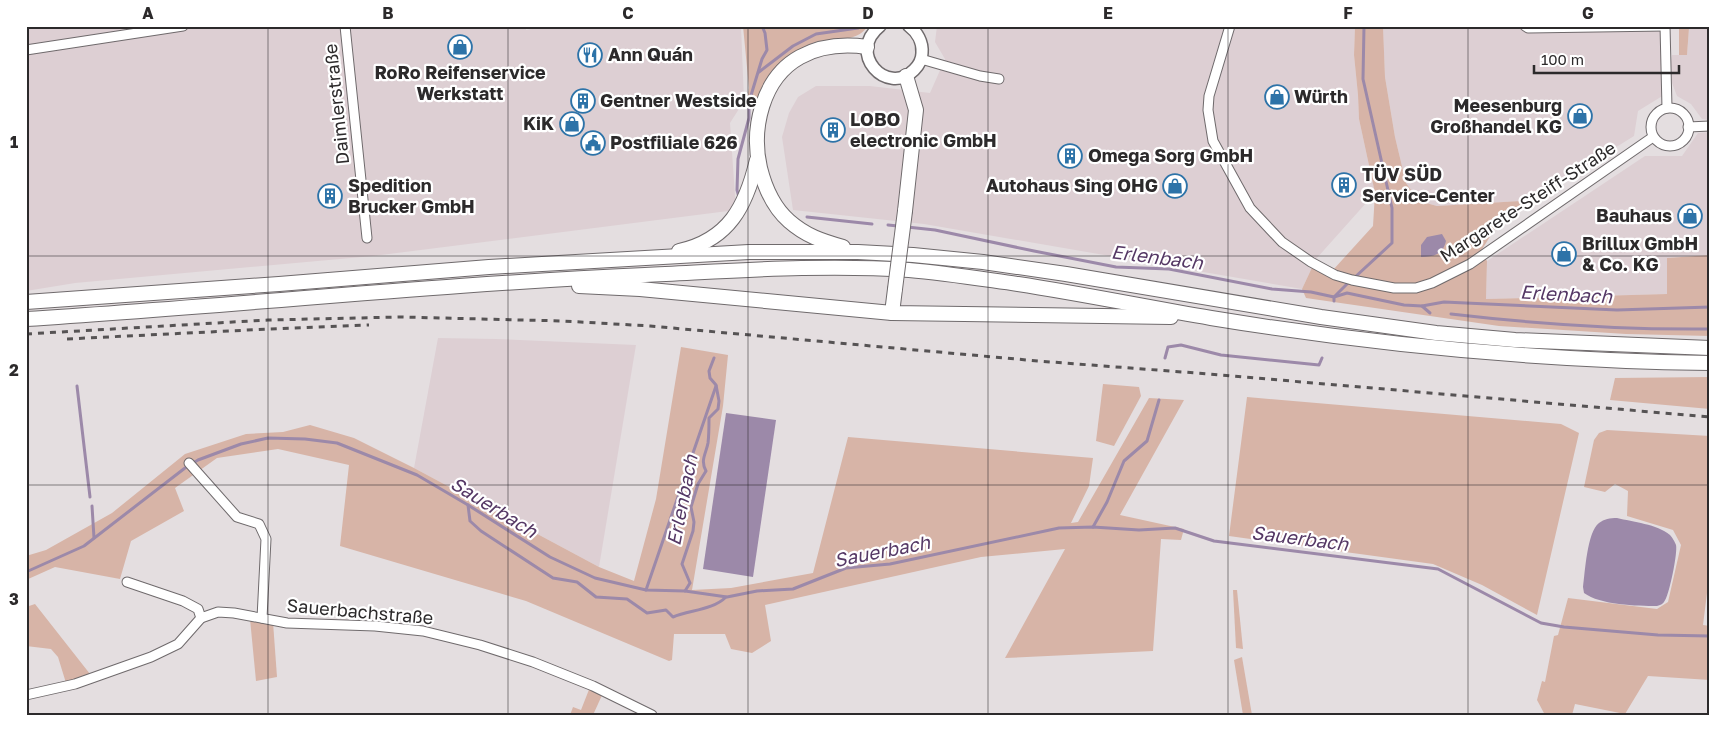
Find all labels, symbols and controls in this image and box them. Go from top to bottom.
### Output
text: A [142,3,154,23]
text: B [382,3,394,23]
text: C [622,3,634,23]
text: D [862,3,874,23]
text: E [1103,3,1113,23]
text: F [1343,3,1353,23]
text: G [1582,3,1594,23]
shop icon: RoRo Reifenservice Werkstatt [447,34,473,60]
restaurant icon: Ann Quán [577,42,603,68]
scale bar [1534,42,1678,74]
street label: Daimlerstraße [319,43,353,166]
place label: Ann Quán [608,43,693,65]
text: 100 m [1541,50,1584,68]
place label: RoRo Reifenservice Werkstatt [374,61,546,104]
shop icon: Würth [1264,84,1290,110]
place label: Würth [1294,85,1348,107]
building icon: Gentner Westside [570,88,596,114]
place label: Gentner Westside [600,89,757,111]
place label: Meesenburg Großhandel KG [1430,94,1562,137]
shop icon: Meesenburg Großhandel KG [1567,103,1593,129]
place label: LOBO electronic GmbH [850,108,997,151]
shop icon: KiK [559,111,585,137]
place label: KiK [523,112,554,134]
building icon: LOBO electronic GmbH [820,117,846,143]
public building icon: Postfiliale 626 [580,130,606,156]
place label: Postfiliale 626 [610,131,738,153]
text: 1 [10,132,18,152]
street label: Margarete-Steiff-Straße [1435,136,1620,266]
building icon: Omega Sorg GmbH [1057,143,1083,169]
place label: Omega Sorg GmbH [1088,144,1253,166]
place label: TÜV SÜD Service-Center [1362,163,1495,206]
building icon: TÜV SÜD Service-Center [1331,172,1357,198]
shop icon: Autohaus Sing OHG [1162,173,1188,199]
place label: Spedition Brucker GmbH [348,174,475,217]
place label: Autohaus Sing OHG [986,174,1158,196]
building icon: Spedition Brucker GmbH [317,183,343,209]
shop icon: Bauhaus [1677,203,1703,229]
place label: Bauhaus [1596,204,1672,226]
place label: Brillux GmbH & Co. KG [1582,232,1698,275]
water label: Erlenbach [1110,239,1205,274]
shop icon: Brillux GmbH & Co. KG [1551,241,1577,267]
water label: Erlenbach [1519,280,1614,307]
text: 2 [9,360,19,380]
water label: Erlenbach [661,451,702,547]
water label: Sauerbach [447,471,543,543]
water label: Sauerbach [1250,520,1351,555]
water label: Sauerbach [832,530,933,571]
text: 3 [9,589,19,609]
street label: Sauerbachstraße [286,594,434,628]

